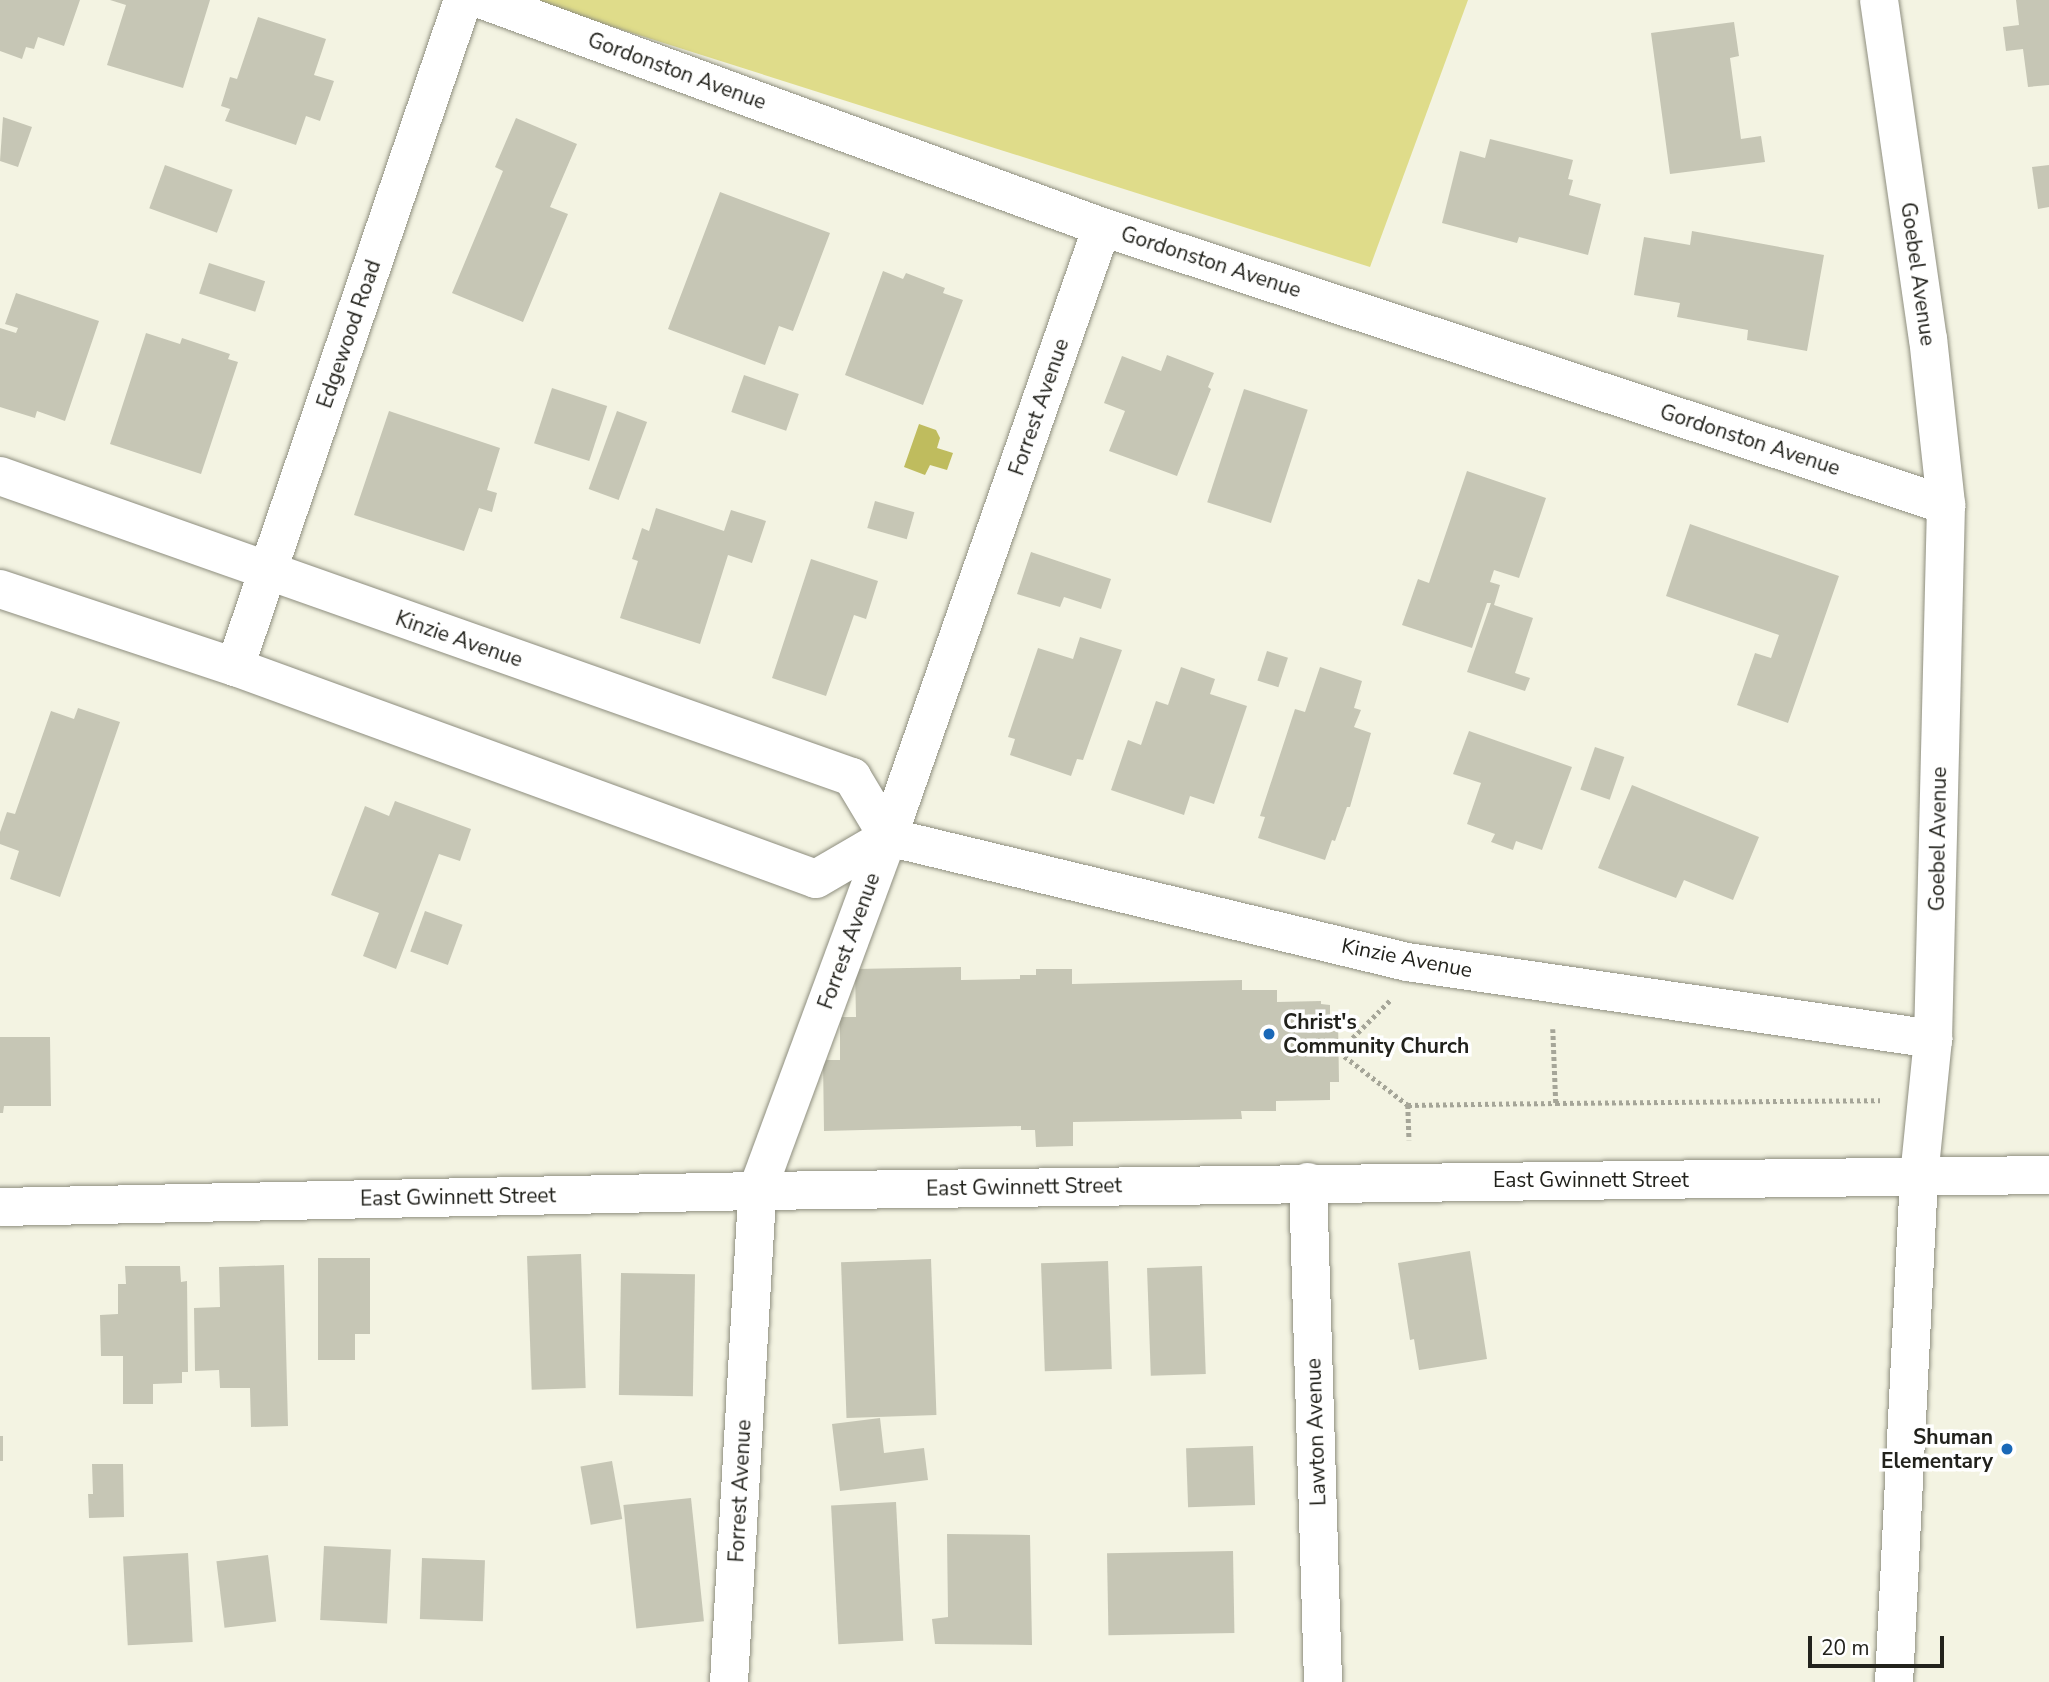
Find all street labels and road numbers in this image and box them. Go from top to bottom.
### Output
street label: Gordonston Avenue [584,27,770,115]
street label: Goebel Avenue [1895,201,1941,347]
street label: Gordonston Avenue [1118,221,1304,303]
street label: Edgewood Road [312,257,386,411]
street label: Forrest Avenue [1004,335,1074,479]
street label: Gordonston Avenue [1657,399,1843,481]
street label: Kinzie Avenue [392,606,526,672]
street label: Goebel Avenue [1924,766,1952,912]
street label: Forrest Avenue [813,869,885,1013]
street label: Kinzie Avenue [1340,933,1474,983]
street label: East Gwinnett Street [1493,1167,1689,1193]
street label: East Gwinnett Street [926,1173,1122,1201]
street label: East Gwinnett Street [360,1183,556,1211]
street label: Lawton Avenue [1301,1358,1331,1506]
street label: Forrest Avenue [724,1419,756,1563]

